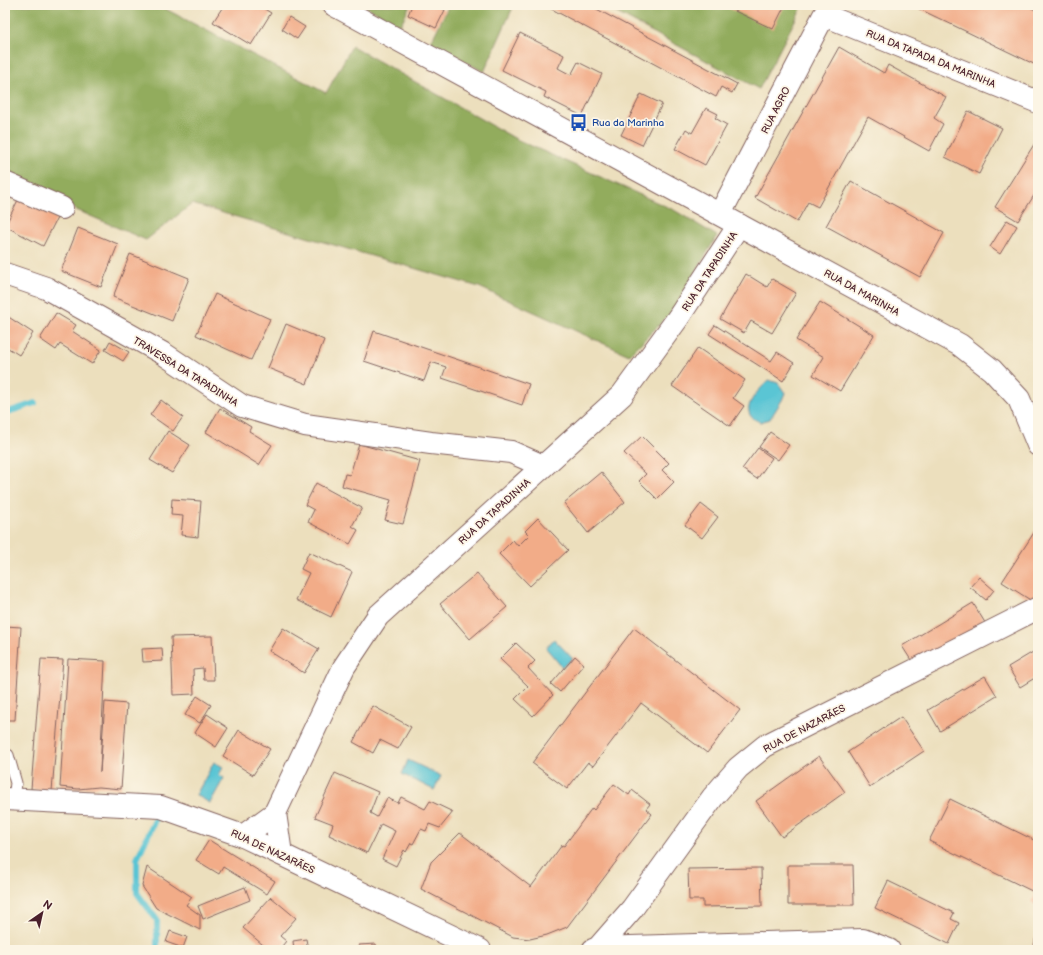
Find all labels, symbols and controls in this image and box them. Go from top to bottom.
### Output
street label: RUA DA TAPADA DA MARINHA [864,27,998,91]
street label: RUA AGRO [759,85,793,136]
bus stop icon: Rua da Marinha [569,112,589,132]
place label: Rua da Marinha [592,117,665,129]
street label: RUA DA TAPADINHA [680,229,741,314]
street label: RUA DA MARINHA [822,267,902,319]
street label: TRAVESSA DA TAPADINHA [131,335,241,410]
street label: RUA DA TAPADINHA [456,476,534,547]
street label: RUA DE NAZARÃES [761,702,848,756]
street label: RUA DE NAZARÃES [229,827,316,877]
north arrow [22,893,62,933]
text: N [40,897,54,913]

